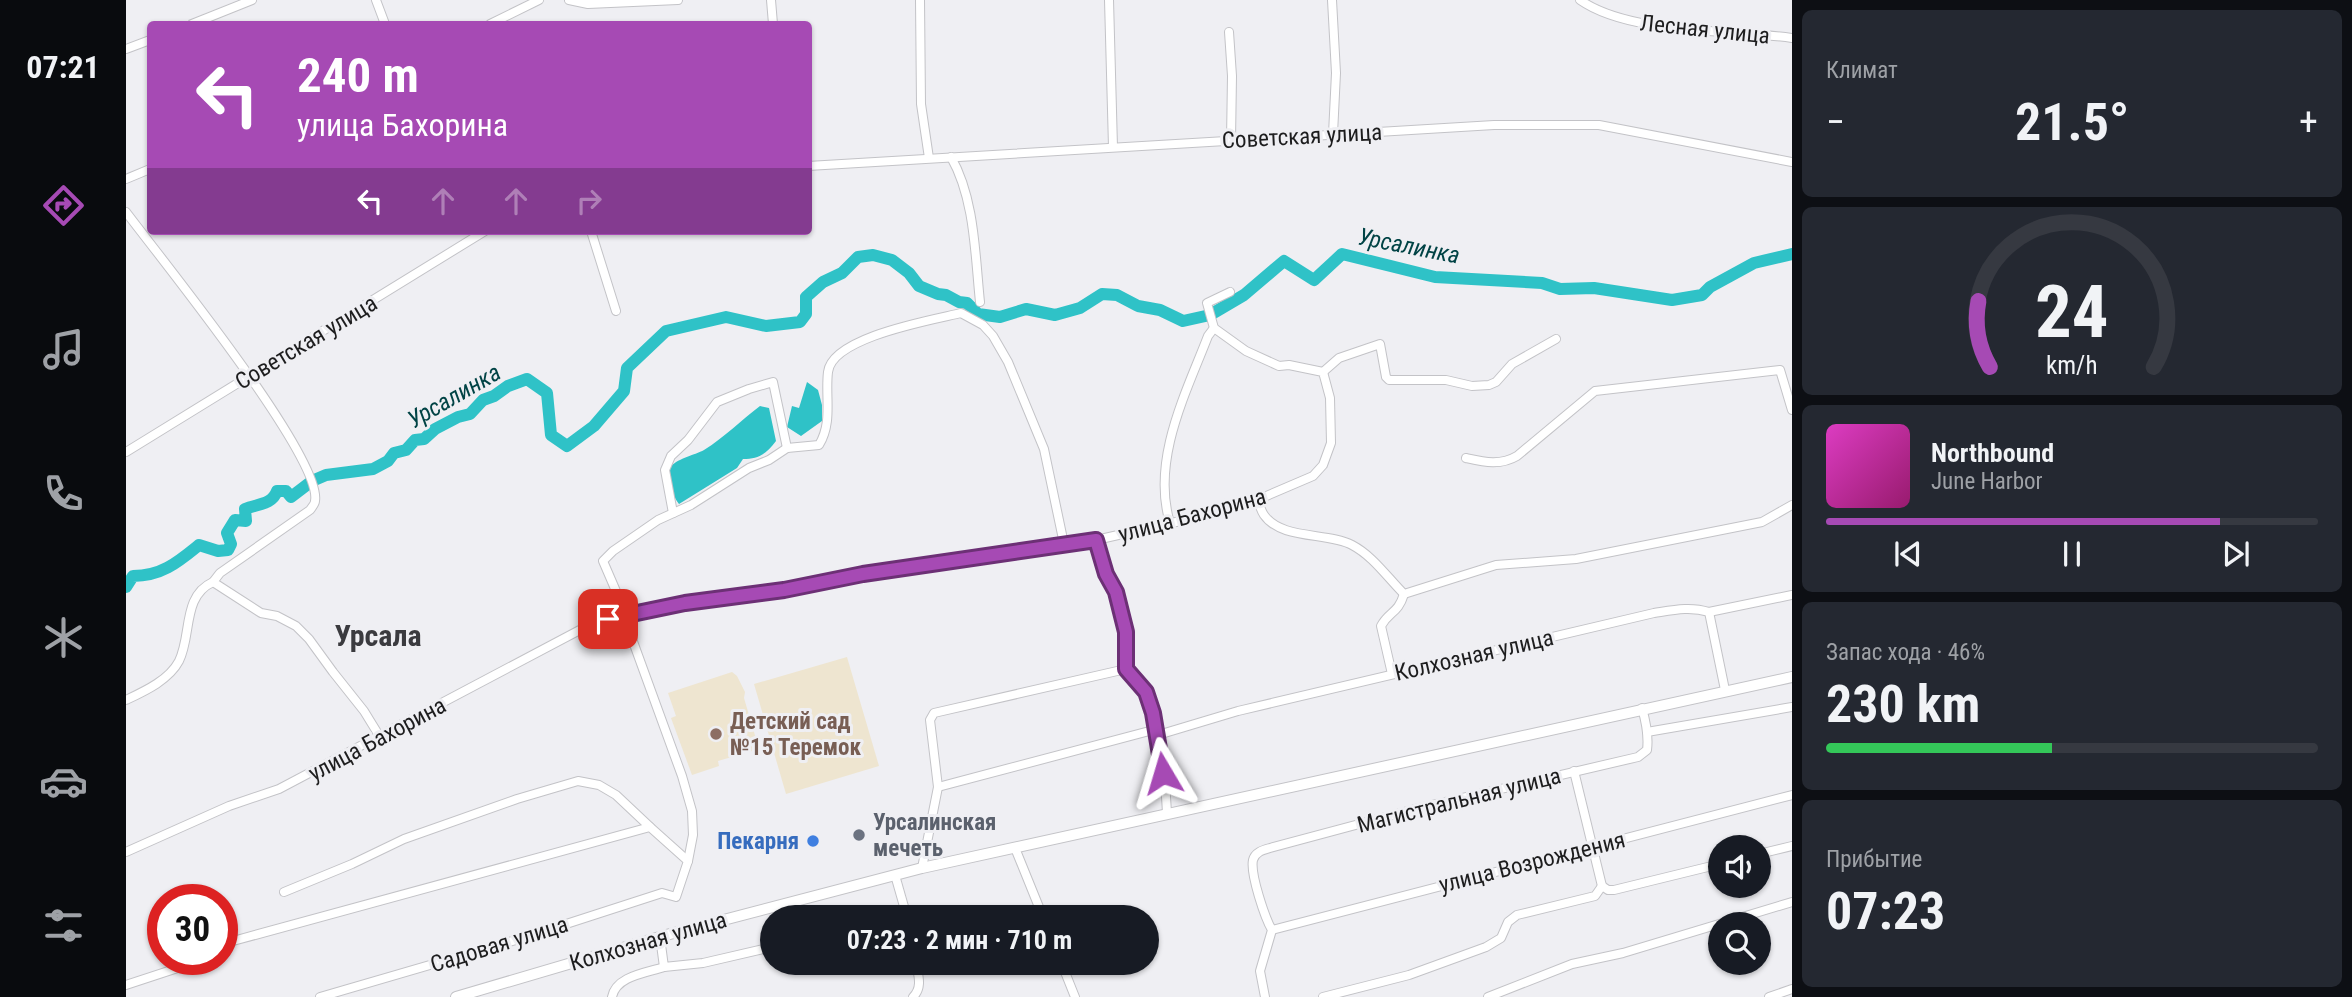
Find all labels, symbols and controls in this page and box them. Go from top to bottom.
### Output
street label: Лесная улица [1639,9,1771,50]
text: 240 m [297,47,419,104]
text: 07:21 [26,48,100,86]
icon: left [182,49,273,140]
text: Климат [1826,57,1898,84]
text: 21.5° [2015,92,2129,153]
text: − [1826,100,1845,144]
text: + [2299,100,2318,144]
text: улица Бахорина [297,106,508,144]
street label: Советская улица [1221,119,1383,154]
icon: directions [39,181,88,230]
icon: left [351,182,389,220]
icon: ahead [424,182,462,220]
icon: ahead [497,182,535,220]
icon: right [570,182,608,220]
water label: Урсалинка [1356,222,1462,270]
text: 24 [2035,270,2109,356]
street label: Советская улица [231,290,382,395]
icon: music [39,325,88,374]
text: km/h [2046,351,2098,380]
water label: Урсалинка [402,358,506,434]
text: Northbound [1931,438,2054,468]
text: June Harbor [1931,468,2043,495]
icon: phone [39,469,88,518]
street label: улица Бахорина [1115,483,1269,548]
icon: previous [1889,535,1927,573]
icon: pause [2053,535,2091,573]
icon: next [2217,535,2255,573]
pin [578,589,638,649]
icon: arrive [589,600,627,638]
icon: climate [39,613,88,662]
district label: Урсала [334,618,422,653]
street label: Колхозная улица [1392,624,1556,687]
text: Запас хода · 46% [1826,639,1985,666]
text: 230 km [1826,674,1980,735]
street label: улица Бахорина [304,692,451,787]
place label: Детский сад №15 Теремок [730,708,862,761]
marker: Детский сад №15 Теремок [708,726,724,742]
position arrow [1126,736,1200,810]
icon: car [39,757,88,806]
street label: Магистральная улица [1355,762,1564,839]
place label: Урсалинская мечеть [873,809,996,862]
street label: улица Возрождения [1436,826,1628,899]
marker: Урсалинская мечеть [851,827,867,843]
place label: Пекарня [717,828,799,855]
marker: Пекарня [805,833,821,849]
map controls [1708,835,1771,975]
button: sound [1708,835,1771,898]
text: Прибытие [1826,846,1922,873]
text: 07:23 [1826,881,1945,942]
speed limit sign: 30 [147,884,238,975]
icon: filters [39,901,88,950]
street label: Колхозная улица [566,906,730,977]
street label: Садовая улица [427,911,571,978]
button: search [1708,912,1771,975]
text: 07:23 · 2 мин · 710 m [847,925,1072,955]

